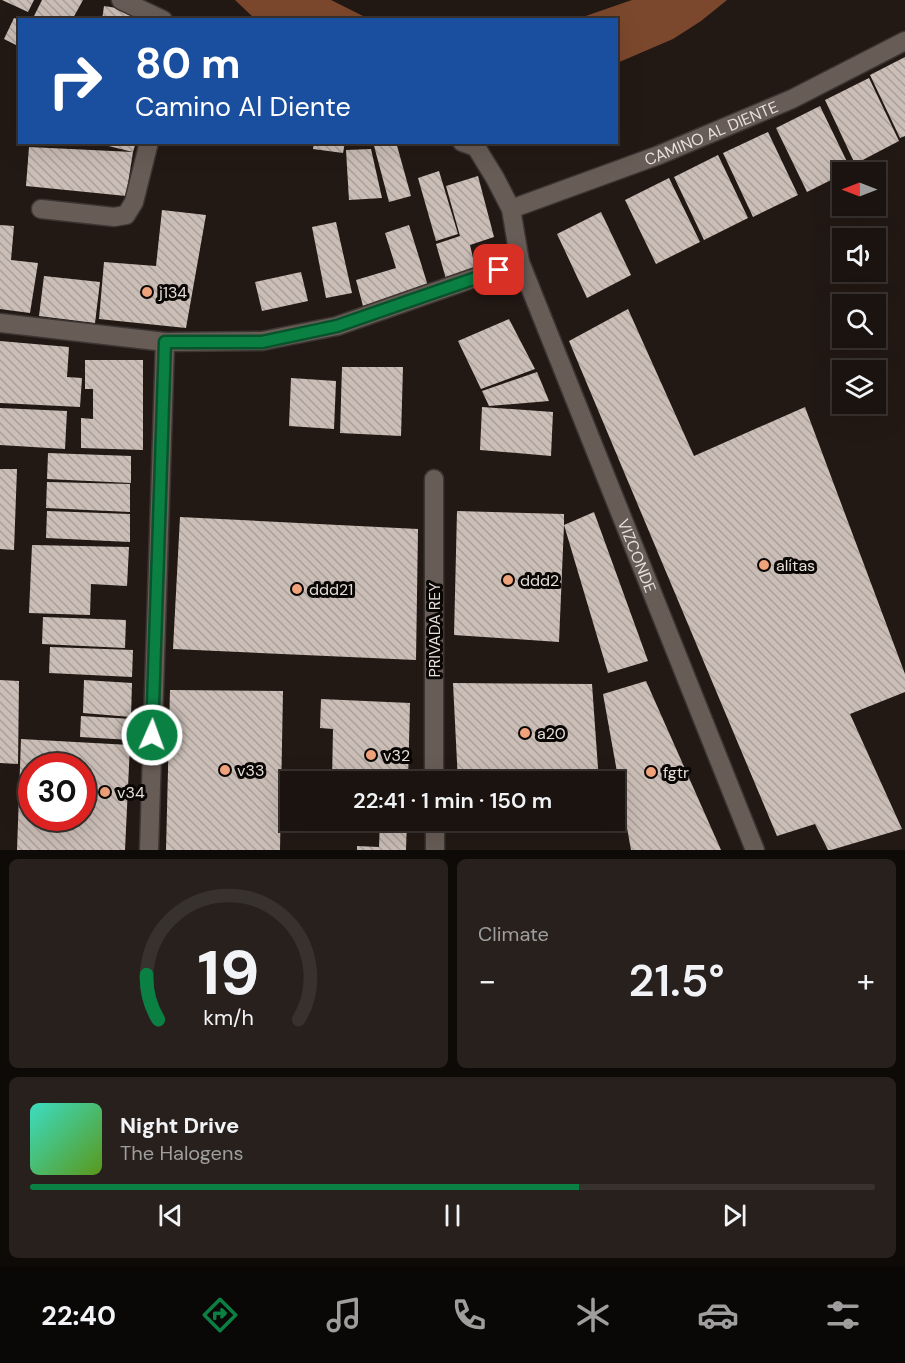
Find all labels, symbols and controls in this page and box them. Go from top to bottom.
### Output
text: 80 m [135,36,241,91]
icon: right [36,42,114,120]
text: Camino Al Diente [135,89,351,124]
street label: CAMINO AL DIENTE [641,96,781,170]
north arrow [832,162,886,216]
map controls [832,162,886,414]
button: sound [832,228,886,282]
pin [473,244,524,295]
icon: arrive [482,253,515,286]
place label: j134 [158,282,187,303]
marker: j134 [140,285,154,299]
button: search [832,294,886,348]
button: layers [832,360,886,414]
street label: VIZCONDE [613,516,662,596]
place label: alitas [776,555,815,576]
marker: alitas [757,558,771,572]
place label: ddd2 [520,570,559,591]
marker: ddd2 [501,573,515,587]
place label: ddd21 [309,579,353,600]
marker: ddd21 [290,582,304,596]
street label: PRIVADA REY [424,582,445,678]
position arrow [120,703,184,767]
place label: a20 [537,723,566,744]
marker: a20 [518,726,532,740]
place label: v32 [383,745,410,766]
marker: v32 [364,748,378,762]
speed limit sign: 30 [18,753,96,831]
place label: v33 [237,760,264,781]
place label: fgtr [663,762,689,783]
marker: v33 [218,763,232,777]
marker: fgtr [644,765,658,779]
place label: v34 [117,782,145,803]
marker: v34 [98,785,112,799]
text: 22:41 · 1 min · 150 m [353,786,552,815]
text: Climate [478,921,549,947]
text: 19 [197,932,260,1013]
text: 21.5° [628,951,725,1010]
text: − [478,959,496,1002]
text: + [857,959,875,1002]
text: km/h [203,1005,254,1033]
text: Night Drive [120,1111,239,1140]
text: The Halogens [120,1140,243,1166]
icon: previous [154,1199,187,1232]
icon: pause [436,1199,469,1232]
icon: next [718,1199,751,1232]
icon: directions [199,1294,241,1336]
icon: music [323,1294,365,1336]
icon: phone [448,1294,490,1336]
icon: climate [572,1294,614,1336]
icon: car [697,1294,739,1336]
icon: filters [822,1294,864,1336]
text: 22:40 [41,1298,116,1333]

